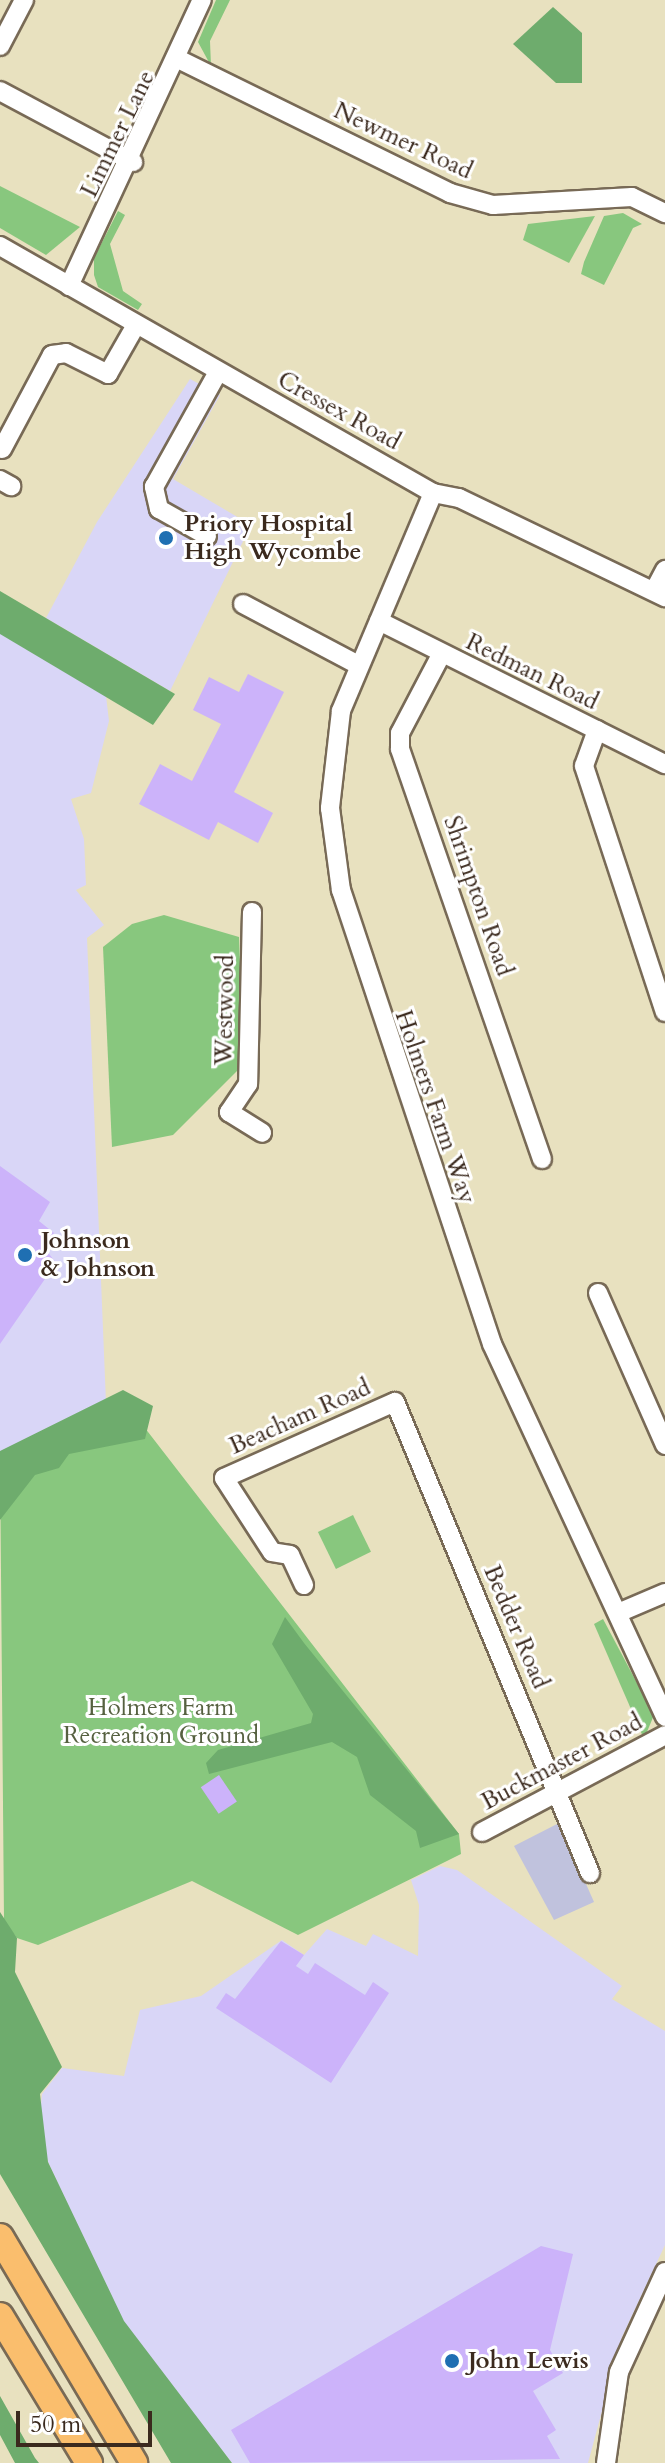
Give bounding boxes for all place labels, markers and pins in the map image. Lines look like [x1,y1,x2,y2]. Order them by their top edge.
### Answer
place label: Priory Hospital High Wycombe [184,510,361,566]
marker: Priory Hospital High Wycombe [155,527,177,549]
place label: Johnson & Johnson [41,1227,155,1283]
marker: Johnson & Johnson [16,1246,34,1264]
place label: John Lewis [468,2347,589,2375]
marker: John Lewis [443,2352,461,2370]

